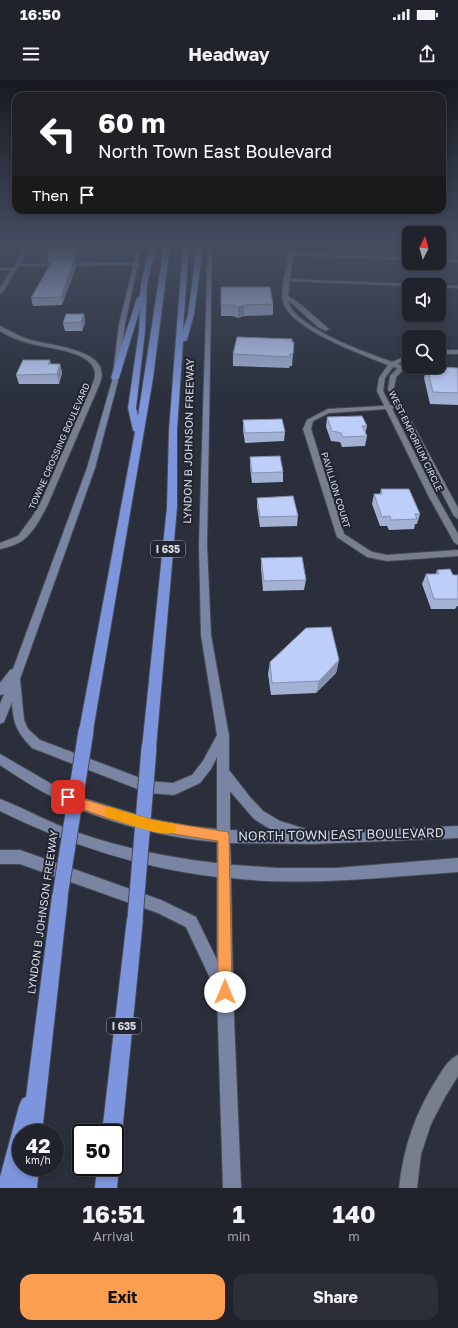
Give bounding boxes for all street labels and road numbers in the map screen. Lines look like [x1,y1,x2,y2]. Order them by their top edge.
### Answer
street label: LYNDON B JOHNSON FREEWAY [180,358,196,524]
street label: TOWNE CROSSING BOULEVARD [26,381,92,511]
street label: WEST EMPORIUM CIRCLE [387,389,445,493]
street label: PAVILLION COURT [319,451,353,530]
road number: I 635 [151,541,185,557]
street label: NORTH TOWN EAST BOULEVARD [238,824,444,844]
street label: LYNDON B JOHNSON FREEWAY [24,829,60,995]
road number: I 635 [107,1018,141,1034]

